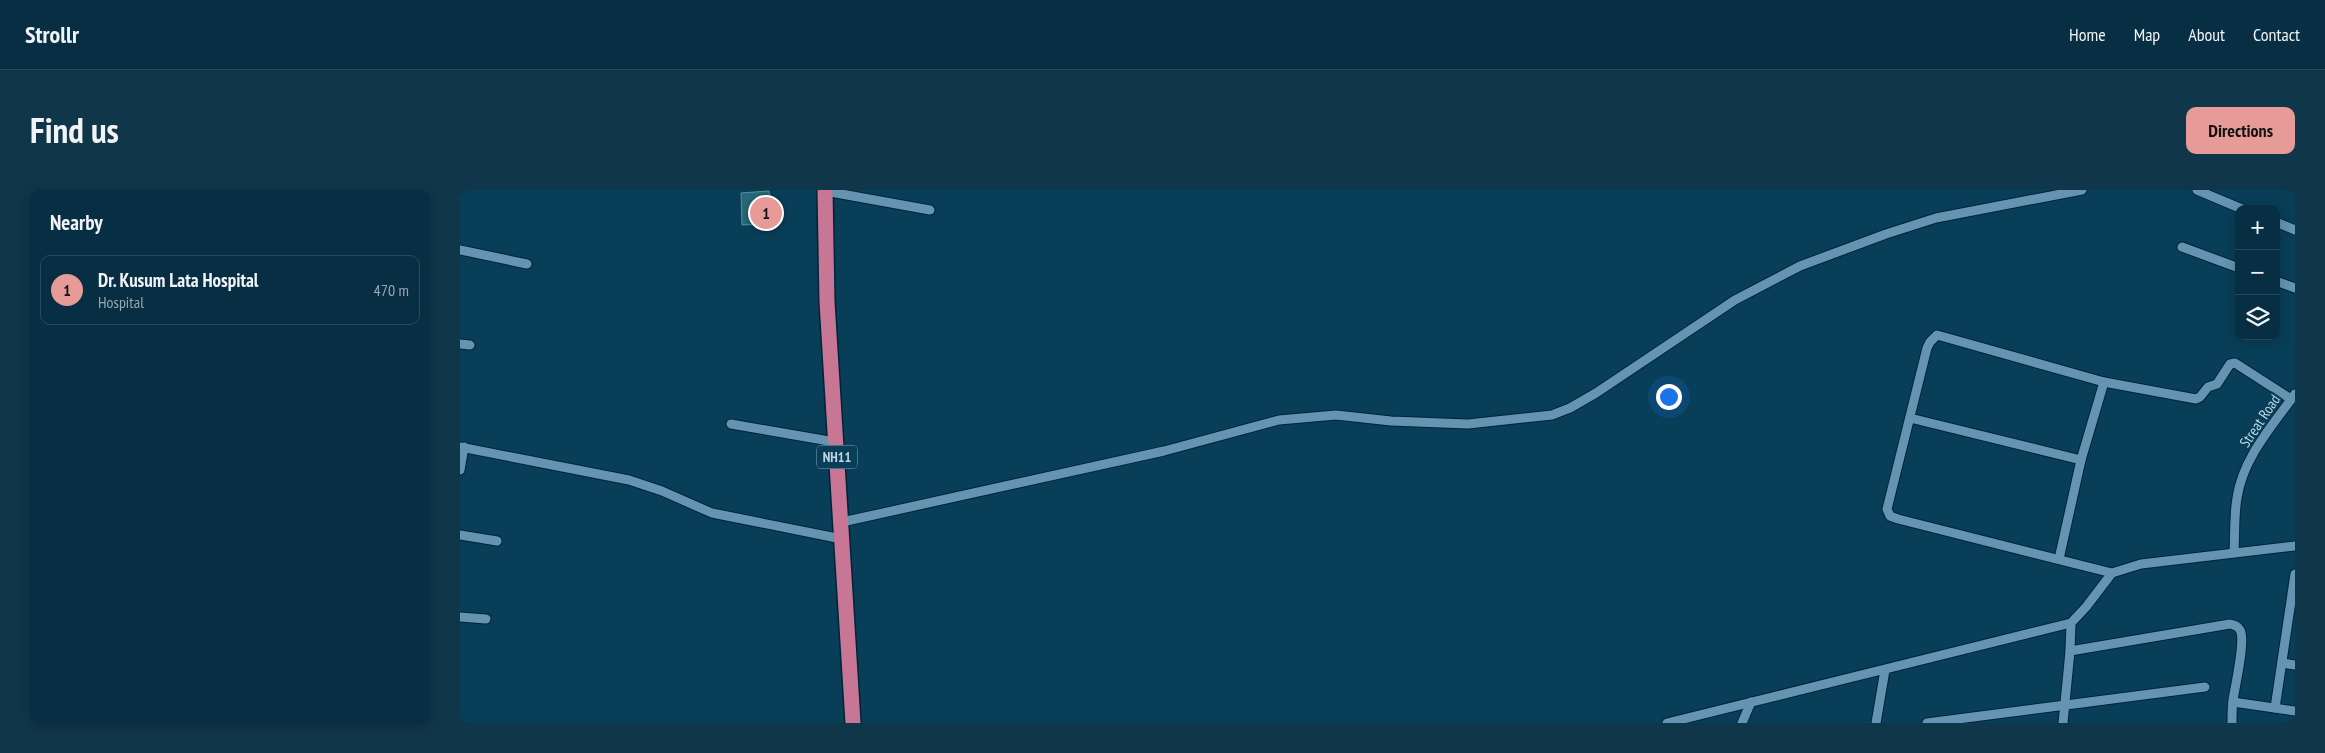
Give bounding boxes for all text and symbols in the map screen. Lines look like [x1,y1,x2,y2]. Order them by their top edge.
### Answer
text: Strollr [25,19,79,50]
text: Home [2069,23,2106,46]
text: Map [2134,23,2160,46]
text: About [2188,23,2225,46]
text: Contact [2253,23,2300,46]
text: Find us [30,107,119,153]
button: Directions [2186,107,2295,154]
pin: 1 [750,194,782,232]
map controls [2235,205,2280,340]
button: + [2235,205,2280,250]
text: Nearby [50,209,103,236]
button: − [2235,250,2280,295]
text: Dr. Kusum Lata Hospital [98,268,258,292]
text: 1 [63,280,71,300]
text: 470 m [374,280,409,300]
text: Hospital [98,292,144,312]
button: layers [2235,295,2280,340]
your location [1656,384,1682,410]
street label: Streat Road [2235,391,2284,451]
road number: NH11 [817,446,857,468]

